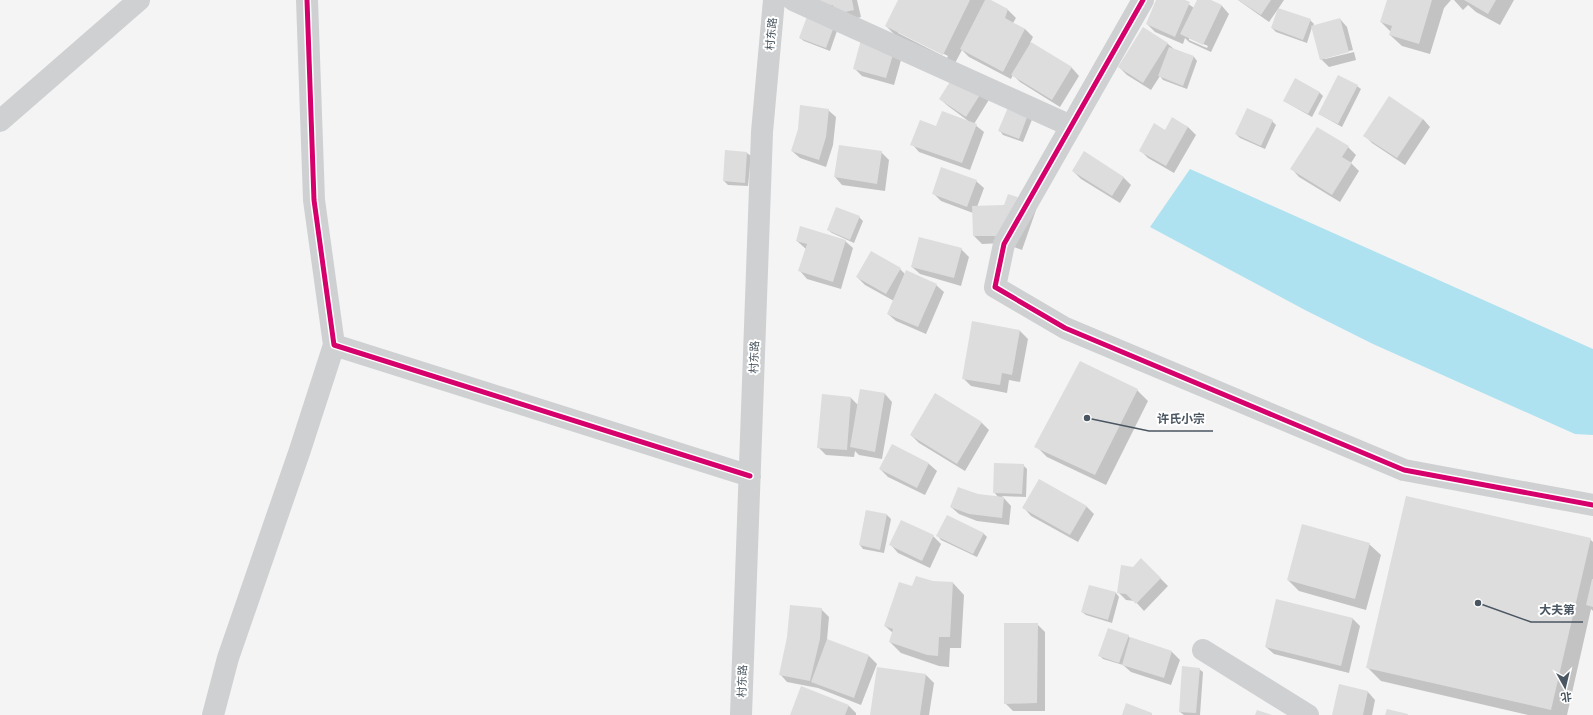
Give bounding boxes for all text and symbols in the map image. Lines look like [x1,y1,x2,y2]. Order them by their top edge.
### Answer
street label: 村东路 [764,17,779,51]
street label: 村东路 [747,340,762,374]
callout: 许氏小宗 [1149,407,1213,431]
text: 许氏小宗 [1157,412,1205,426]
callout: 大夫第 [1531,598,1583,622]
text: 大夫第 [1539,603,1575,617]
street label: 村东路 [735,664,750,698]
north arrow [1545,667,1585,707]
text: 北 [1560,689,1573,704]

